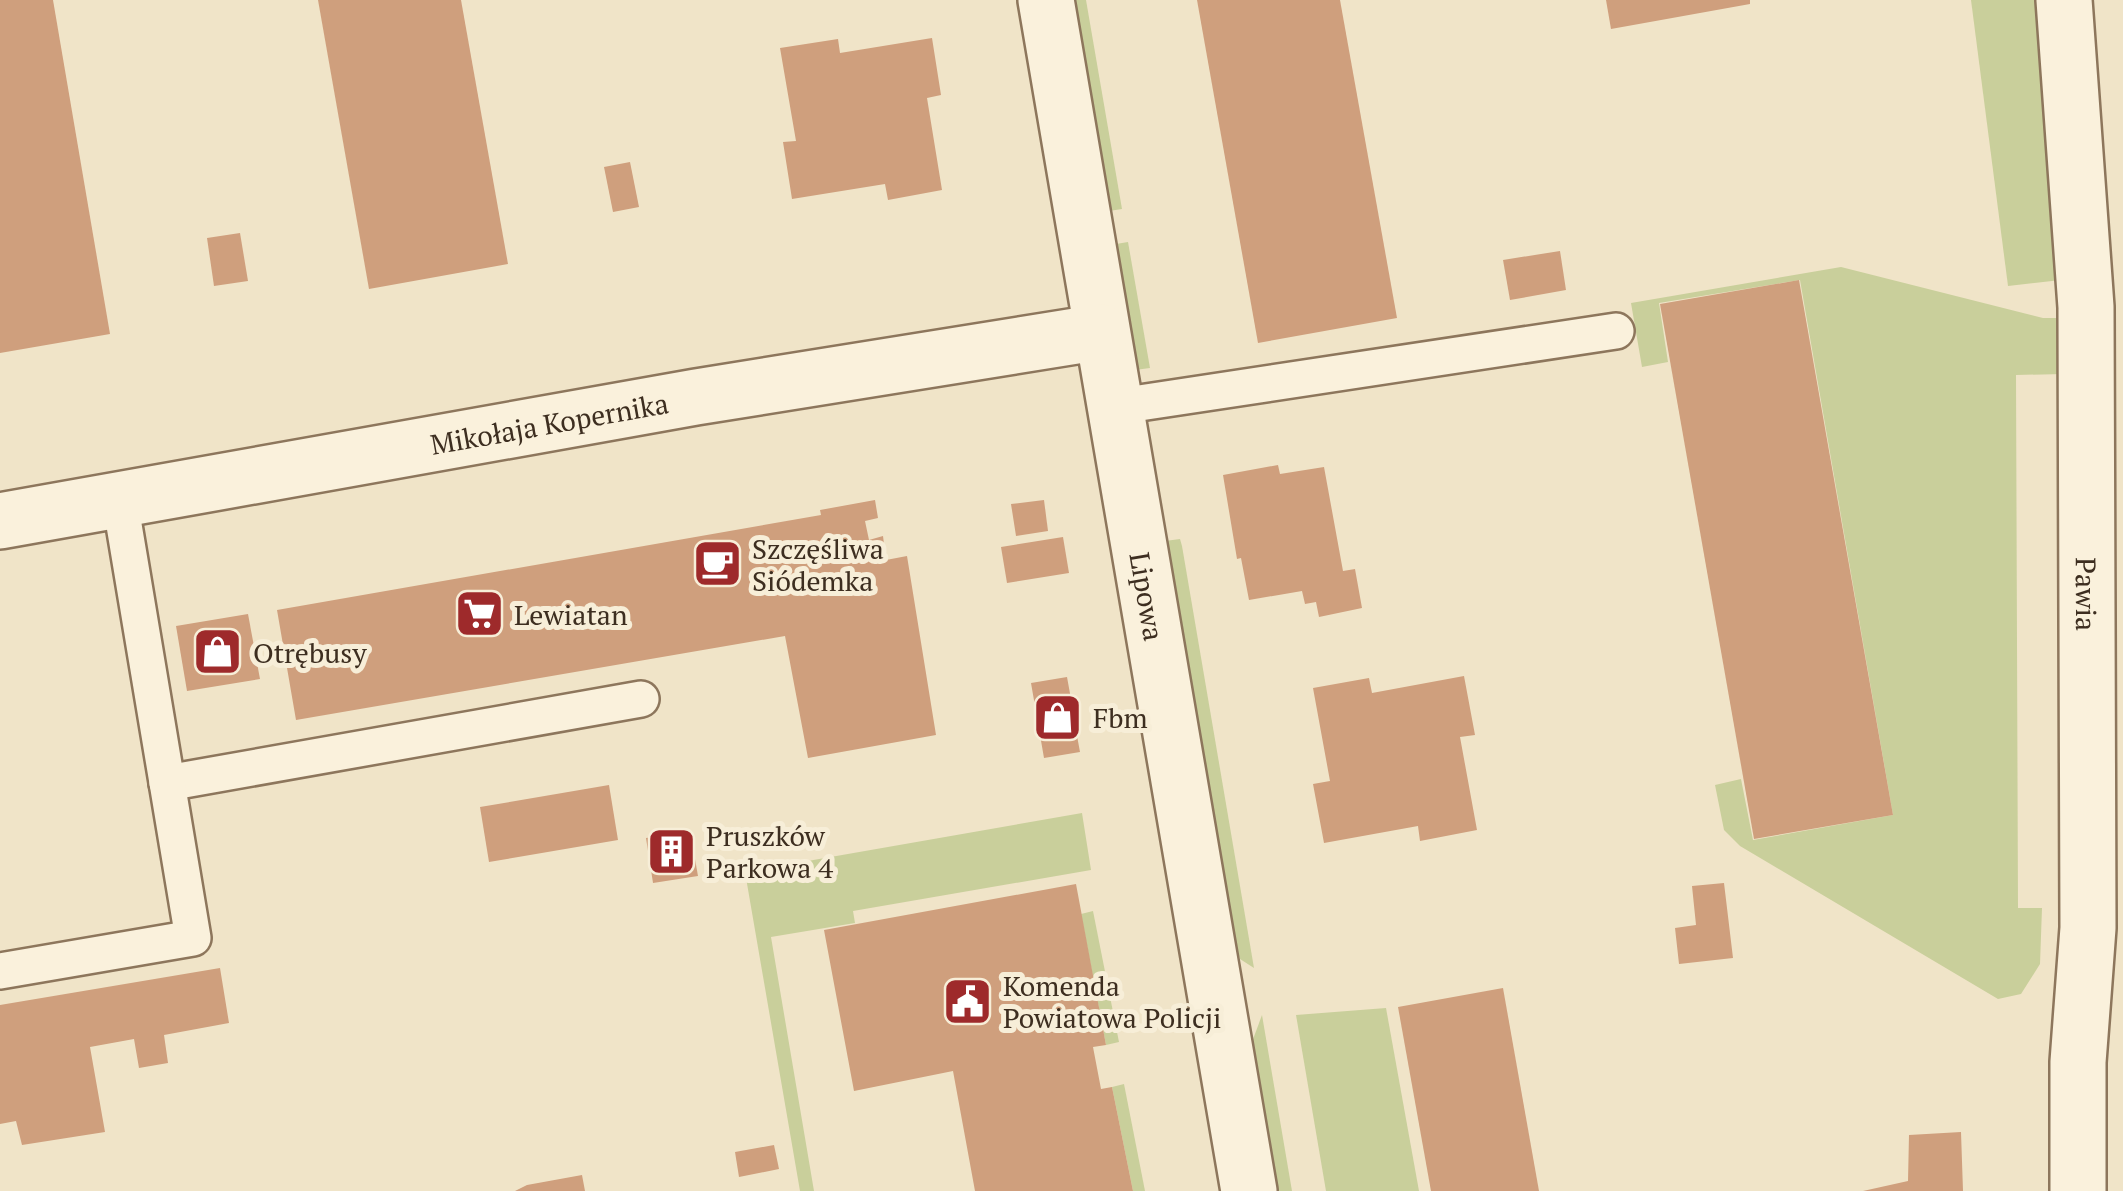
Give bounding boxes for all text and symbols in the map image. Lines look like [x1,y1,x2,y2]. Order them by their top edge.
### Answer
street label: Mikołaja Kopernika [427,384,671,462]
place label: Szczęśliwa Siódemka [752,530,884,599]
cafe icon: Szczęśliwa Siódemka [691,538,743,590]
street label: Lipowa [1122,549,1173,644]
street label: Pawia [2068,557,2106,631]
supermarket icon: Lewiatan [453,588,505,640]
place label: Lewiatan [514,596,628,633]
shop icon: Otrębusy [192,626,244,678]
place label: Otrębusy [253,634,367,671]
shop icon: Fbm [1032,691,1084,743]
place label: Fbm [1093,699,1148,736]
place label: Pruszków Parkowa 4 [706,817,833,886]
building icon: Pruszków Parkowa 4 [645,825,697,877]
place label: Komenda Powiatowa Policji [1003,967,1222,1036]
public building icon: Komenda Powiatowa Policji [942,975,994,1027]

